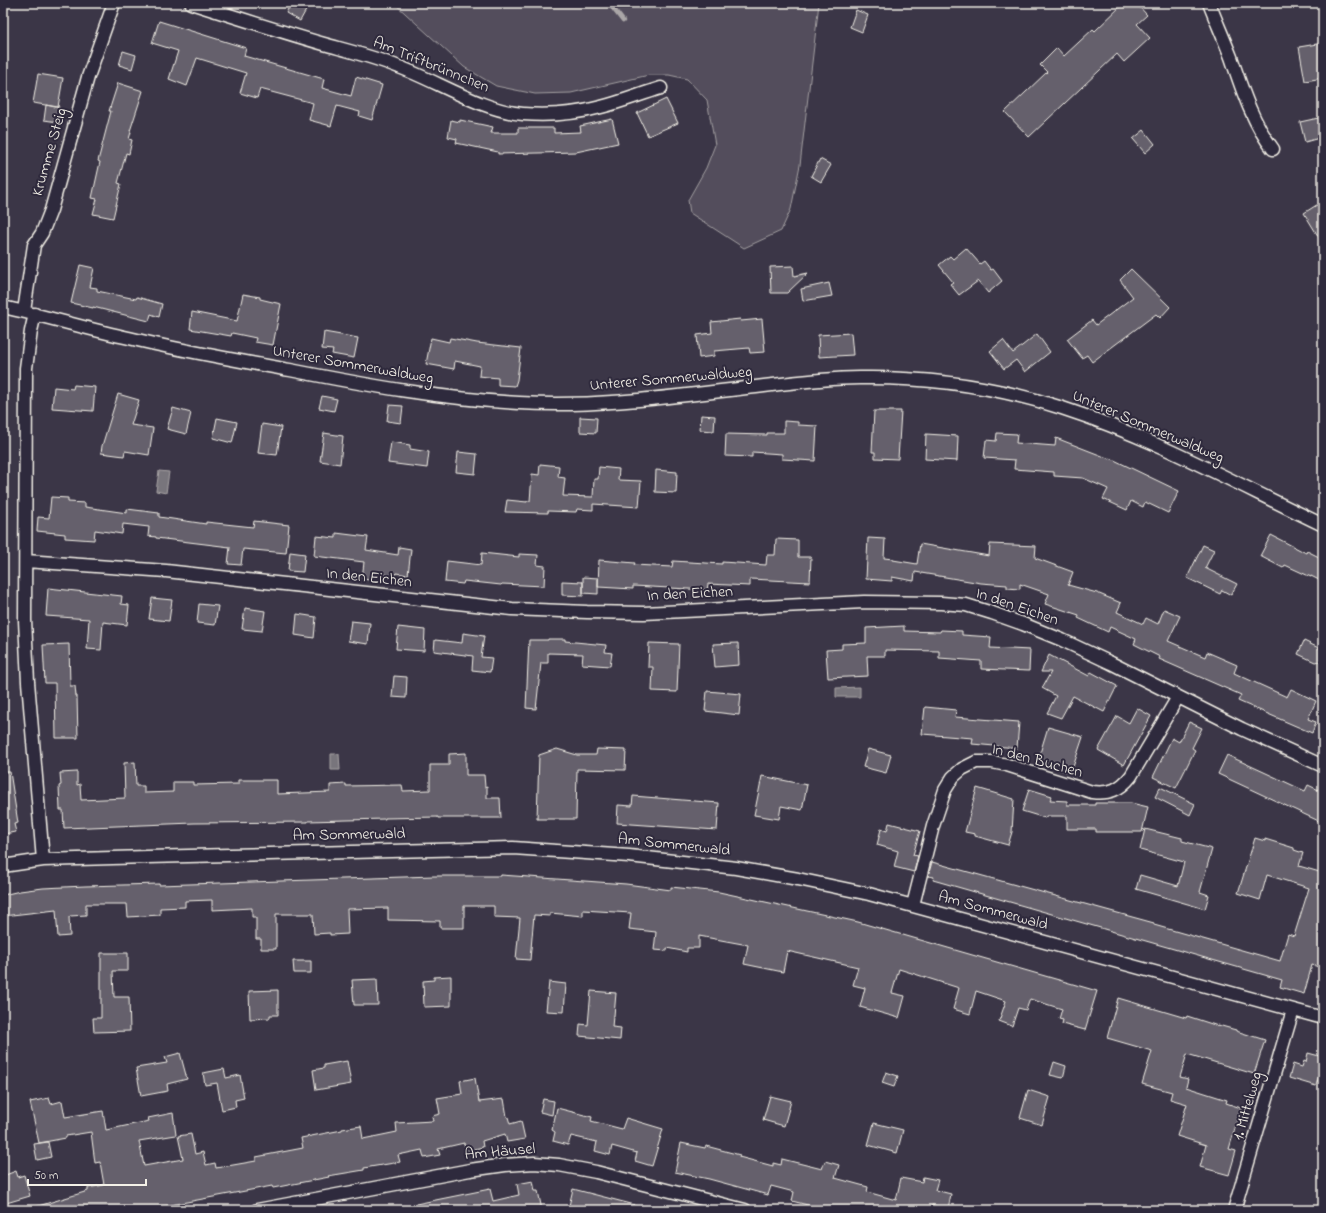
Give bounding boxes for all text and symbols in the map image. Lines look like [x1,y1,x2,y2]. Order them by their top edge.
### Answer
street label: Am Triftbrünnchen [369,31,493,99]
street label: Krumme Steig [26,105,74,199]
street label: Unterer Sommerwaldweg [271,339,435,391]
street label: Unterer Sommerwaldweg [589,360,753,398]
street label: Unterer Sommerwaldweg [1068,384,1228,470]
street label: In den Eichen [325,562,413,594]
street label: In den Eichen [646,580,734,608]
street label: In den Eichen [972,582,1062,632]
street label: In den Buchen [989,737,1085,785]
street label: Am Sommerwald [292,822,406,848]
street label: Am Sommerwald [617,827,731,863]
street label: Am Sommerwald [935,885,1051,937]
street label: 1. Mittelweg [1227,1069,1269,1143]
street label: Am Häusel [464,1137,537,1167]
scale bar [28,1161,146,1187]
text: 50 m [34,1167,58,1185]

